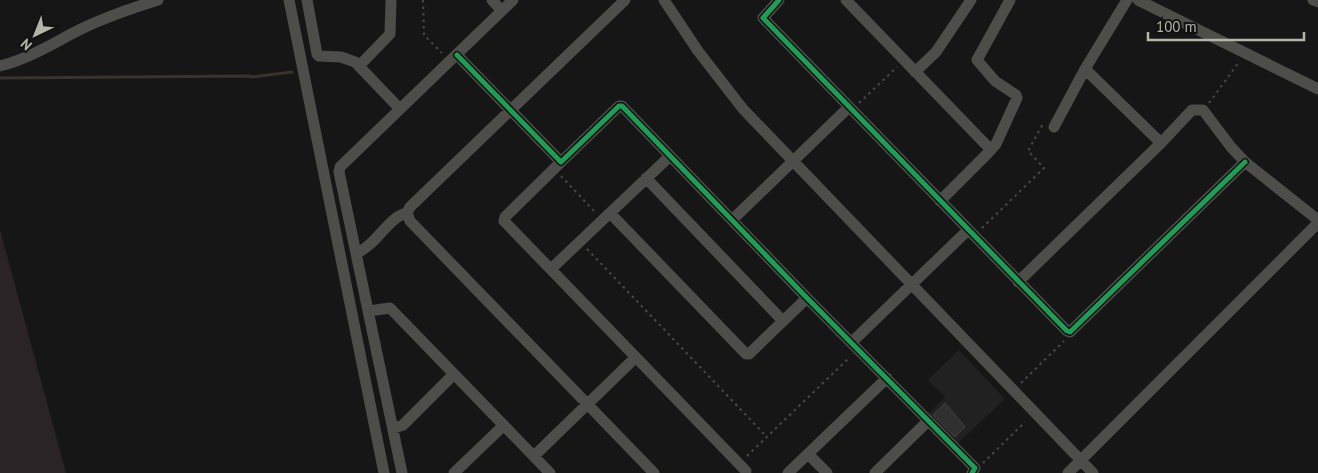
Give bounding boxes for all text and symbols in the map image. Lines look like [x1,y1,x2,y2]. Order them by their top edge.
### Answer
north arrow [10,10,60,60]
scale bar [1148,10,1304,42]
text: 100 m [1156,17,1197,36]
text: N [17,35,36,54]

